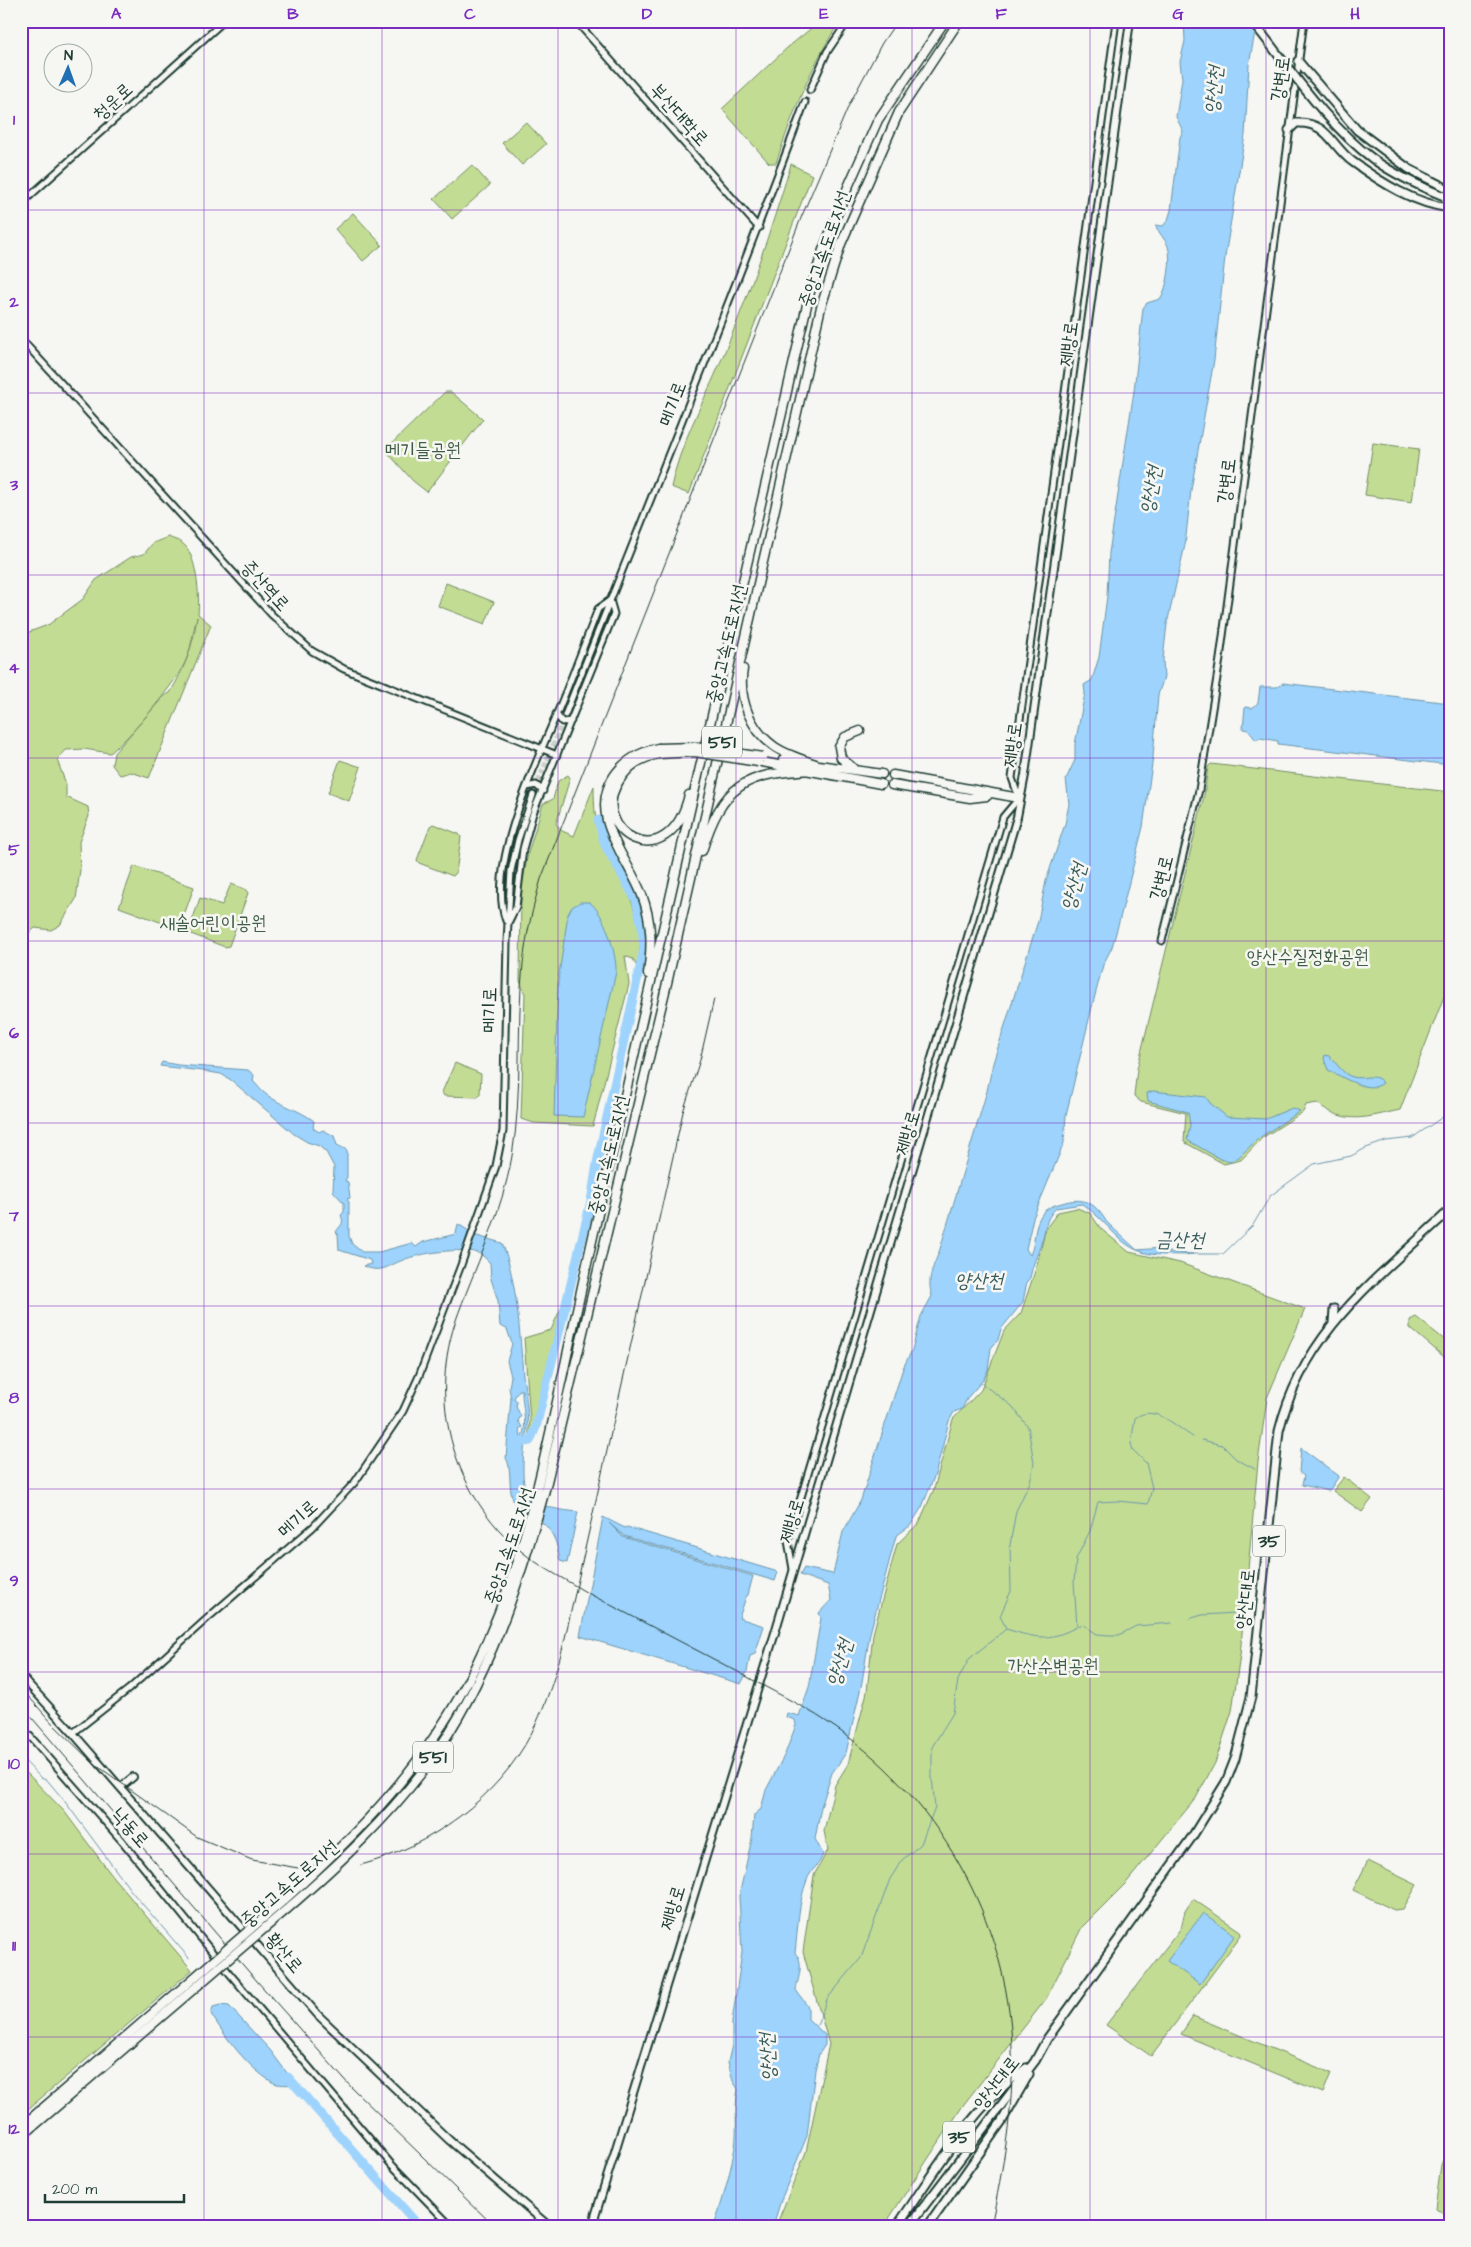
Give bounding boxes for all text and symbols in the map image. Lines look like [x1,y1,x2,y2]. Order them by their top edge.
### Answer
text: A [111,3,122,25]
text: B [287,3,299,25]
text: C [464,3,476,25]
text: D [642,3,653,25]
text: E [819,3,829,25]
text: F [995,3,1007,25]
text: G [1172,3,1184,25]
text: H [1350,3,1360,25]
north arrow [42,42,92,92]
text: N [64,46,73,66]
street label: 강변로 [1264,54,1298,104]
water label: 양산천 [1198,63,1230,115]
street label: 청운로 [87,77,139,127]
street label: 부산대학로 [643,78,715,152]
text: 1 [13,109,16,131]
street label: 중앙고속도로지선 [792,187,858,311]
text: 2 [8,291,19,313]
street label: 제방로 [1052,319,1086,369]
street label: 메기로 [652,378,694,430]
park label: 메기들공원 [385,437,461,464]
street label: 강변로 [1211,457,1243,505]
water label: 양산천 [1133,462,1169,516]
text: 3 [9,474,19,496]
street label: 증산역로 [235,554,295,618]
street label: 중앙고속도로지선 [700,581,754,707]
text: 4 [9,657,20,679]
street label: 제방로 [996,720,1030,770]
road number: 551 [702,726,742,758]
text: 5 [8,839,20,861]
street label: 강변로 [1143,852,1181,904]
water label: 양산천 [1054,858,1094,914]
park label: 새솔어린이공원 [159,910,267,937]
park label: 양산수질정화공원 [1247,944,1369,971]
street label: 메기로 [476,987,504,1033]
text: 6 [9,1022,19,1044]
street label: 중앙고속도로지선 [582,1092,636,1218]
street label: 제방로 [888,1107,928,1159]
text: 7 [8,1205,19,1227]
water label: 금산천 [1156,1226,1206,1254]
water label: 양산천 [955,1267,1005,1295]
text: 8 [9,1387,20,1409]
street label: 중앙고속도로지선 [478,1484,542,1608]
street label: 메기로 [272,1494,324,1544]
street label: 제방로 [772,1495,812,1547]
road number: 35 [1253,1525,1285,1556]
street label: 양산대로 [1229,1567,1263,1631]
text: 9 [9,1570,19,1592]
water label: 양산천 [820,1634,861,1690]
park label: 가산수변공원 [1007,1653,1099,1680]
road number: 551 [413,1741,453,1772]
text: 10 [8,1753,20,1775]
street label: 낙동로 [105,1802,155,1854]
street label: 중앙고속도로지선 [235,1834,345,1934]
street label: 제방로 [653,1882,693,1934]
street label: 황산로 [259,1927,309,1979]
text: 11 [12,1935,17,1957]
water label: 양산천 [753,2030,783,2082]
street label: 양산대로 [968,2051,1026,2115]
text: 12 [8,2118,20,2140]
road number: 35 [943,2122,975,2152]
scale bar [45,2172,184,2204]
text: 200 m [52,2179,98,2200]

